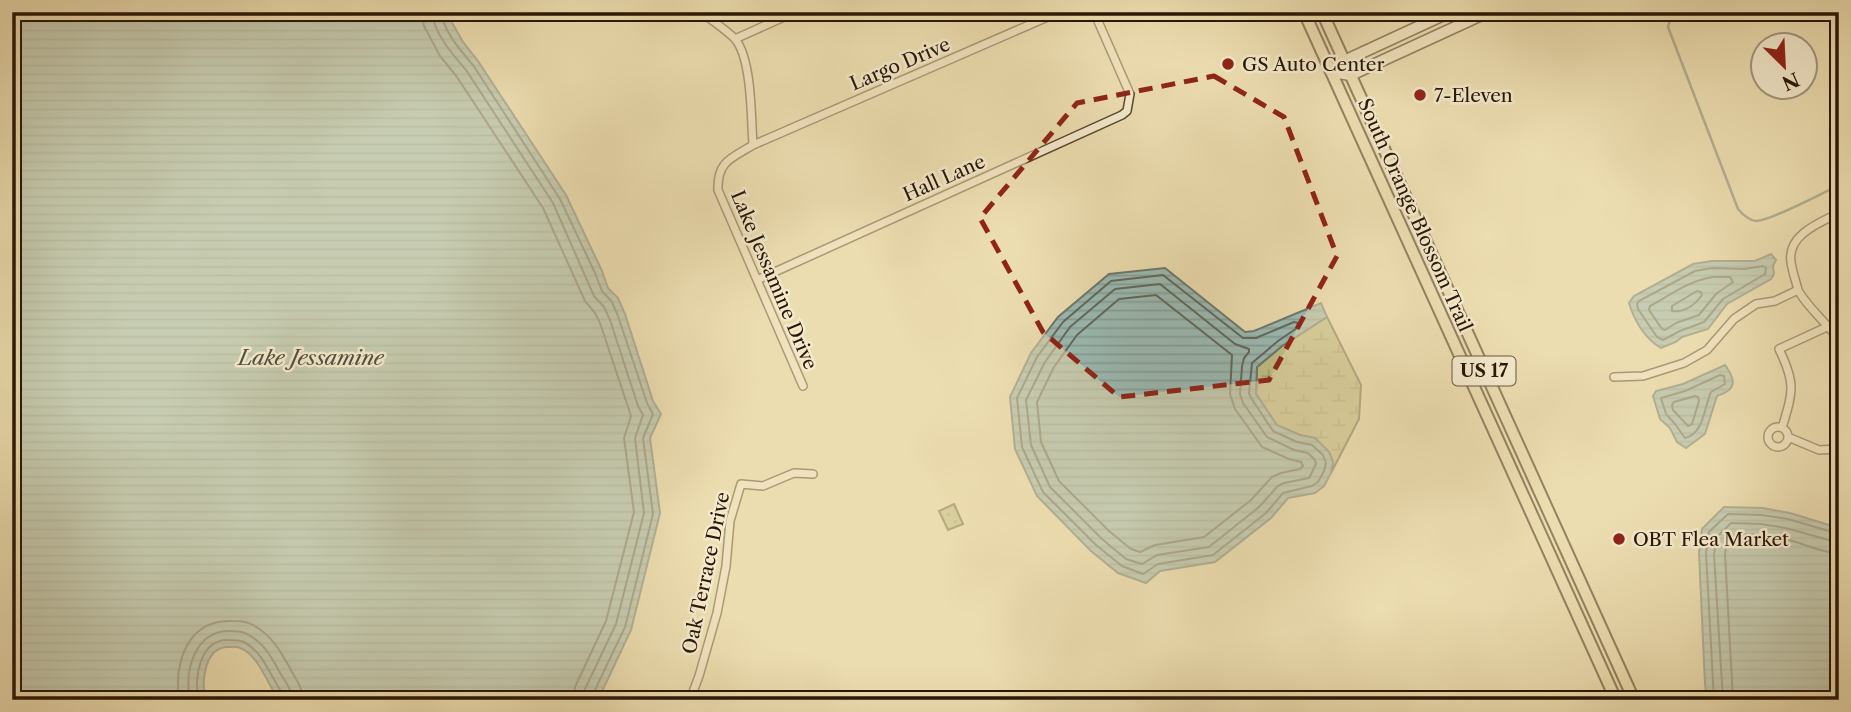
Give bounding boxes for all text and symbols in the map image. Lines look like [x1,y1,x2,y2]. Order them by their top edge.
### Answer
north arrow [1750,32,1820,102]
street label: Largo Drive [847,33,953,95]
place label: GS Auto Center [1242,53,1384,76]
marker: GS Auto Center [1220,56,1236,72]
text: N [1778,67,1803,95]
place label: 7-Eleven [1434,84,1513,107]
marker: 7-Eleven [1412,87,1428,103]
street label: South Orange Blossom Trail [1353,95,1477,336]
street label: Hall Lane [899,150,989,206]
street label: Lake Jessamine Drive [726,187,822,373]
water label: Lake Jessamine [236,345,385,370]
road number: US 17 [1452,356,1516,386]
street label: Oak Terrace Drive [678,490,734,656]
place label: OBT Flea Market [1633,528,1789,551]
marker: OBT Flea Market [1611,531,1627,547]

